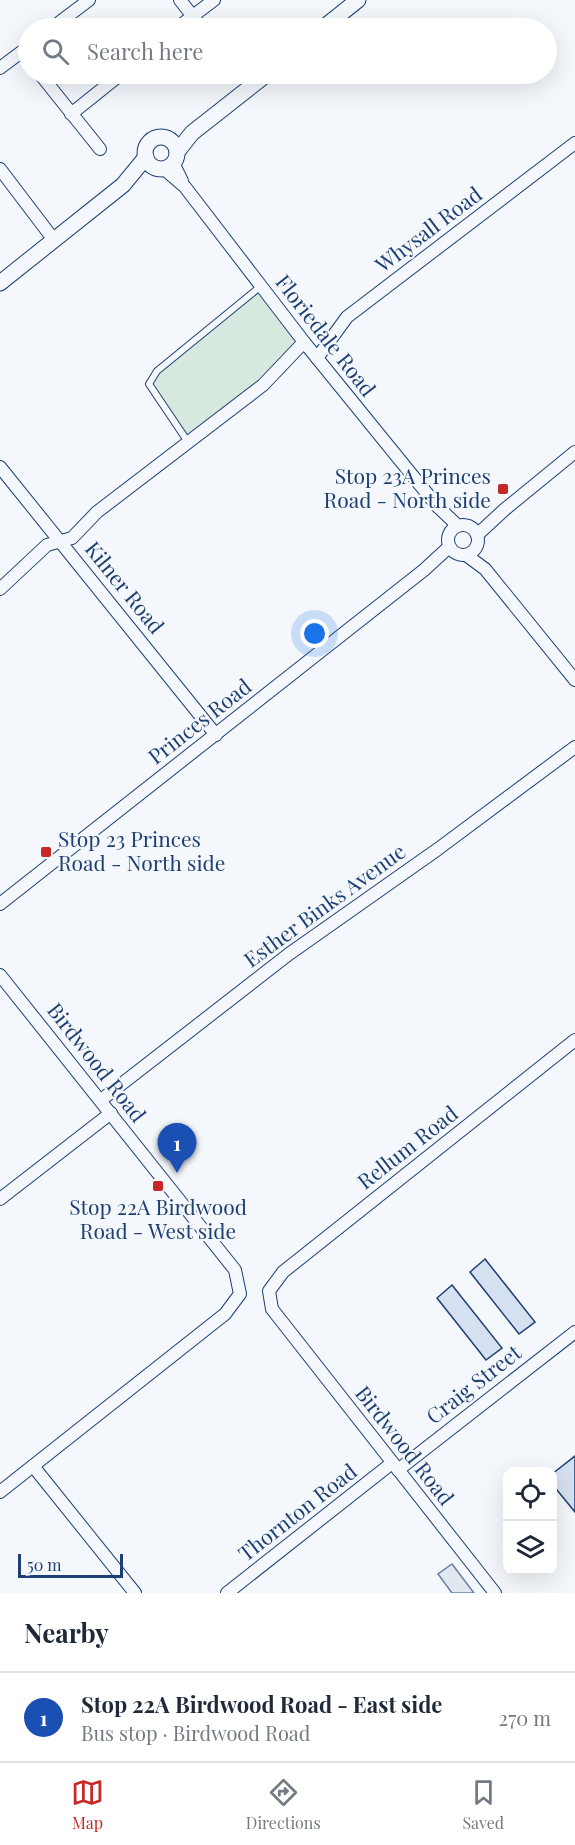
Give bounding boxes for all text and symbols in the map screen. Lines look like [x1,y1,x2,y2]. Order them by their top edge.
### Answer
search box [18,18,557,84]
icon: search [39,35,72,68]
text: Search here [87,36,203,66]
street label: Whysall Road [368,179,487,278]
street label: Floriedale Road [270,268,383,401]
place label: Stop 23A Princes Road - North side [324,461,491,513]
marker: Stop 23A Princes Road - North side [496,482,510,496]
street label: Kilner Road [80,535,171,639]
your location [300,619,329,648]
street label: Princes Road [141,671,256,769]
place label: Stop 23 Princes Road - North side [58,824,225,876]
street label: Esther Binks Avenue [237,836,410,972]
marker: Stop 23 Princes Road - North side [39,845,53,859]
street label: Birdwood Road [42,996,153,1127]
street label: Rellum Road [351,1098,463,1194]
pin: 1 [158,1124,196,1173]
marker: Stop 22A Birdwood Road - West side [151,1179,165,1193]
place label: Stop 22A Birdwood Road - West side [69,1192,247,1244]
street label: Craig Street [420,1337,526,1429]
street label: Birdwood Road [350,1379,461,1510]
street label: Thornton Road [232,1456,362,1567]
map controls [503,1467,557,1575]
button: locate [503,1467,557,1521]
button: layers [503,1521,557,1575]
scale bar [18,1551,123,1578]
text: 50 m [27,1554,61,1575]
text: Nearby [24,1615,109,1650]
text: Stop 22A Birdwood Road - East side [81,1689,442,1719]
text: 1 [40,1704,47,1731]
text: 270 m [499,1704,551,1731]
text: Bus stop · Birdwood Road [81,1719,310,1746]
tab: Map [71,1776,104,1833]
tab: Directions [246,1776,321,1833]
tab: Saved [462,1776,504,1833]

